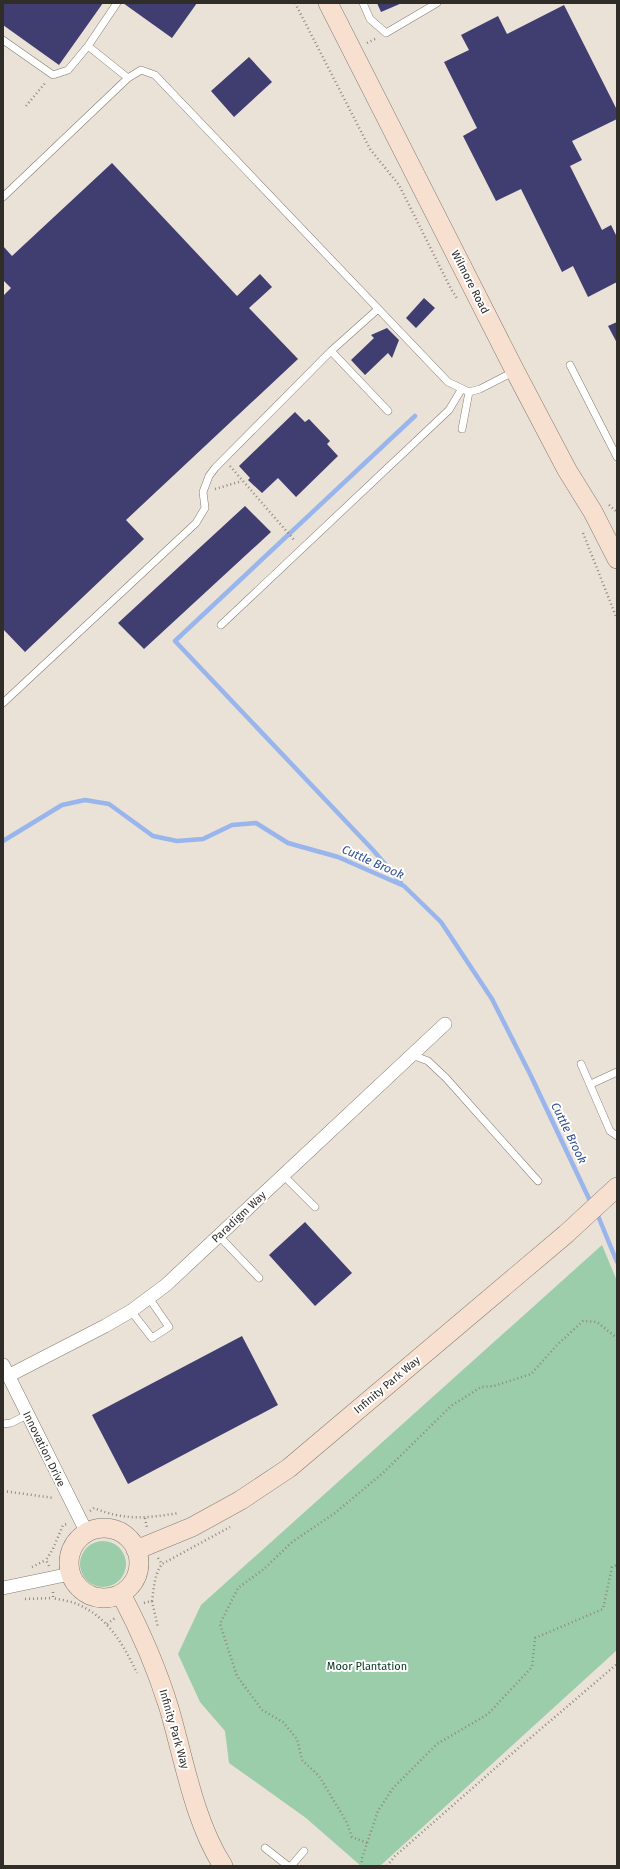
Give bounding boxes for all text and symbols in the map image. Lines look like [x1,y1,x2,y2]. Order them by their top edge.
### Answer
street label: Wilmore Road [448,248,492,316]
water label: Cuttle Brook [340,842,407,882]
water label: Cuttle Brook [548,1100,590,1166]
street label: Paradigm Way [209,1188,269,1245]
street label: Infinity Park Way [351,1353,423,1416]
street label: Innovation Drive [20,1409,68,1489]
park label: Moor Plantation [327,1660,407,1673]
street label: Infinity Park Way [156,1688,192,1771]

